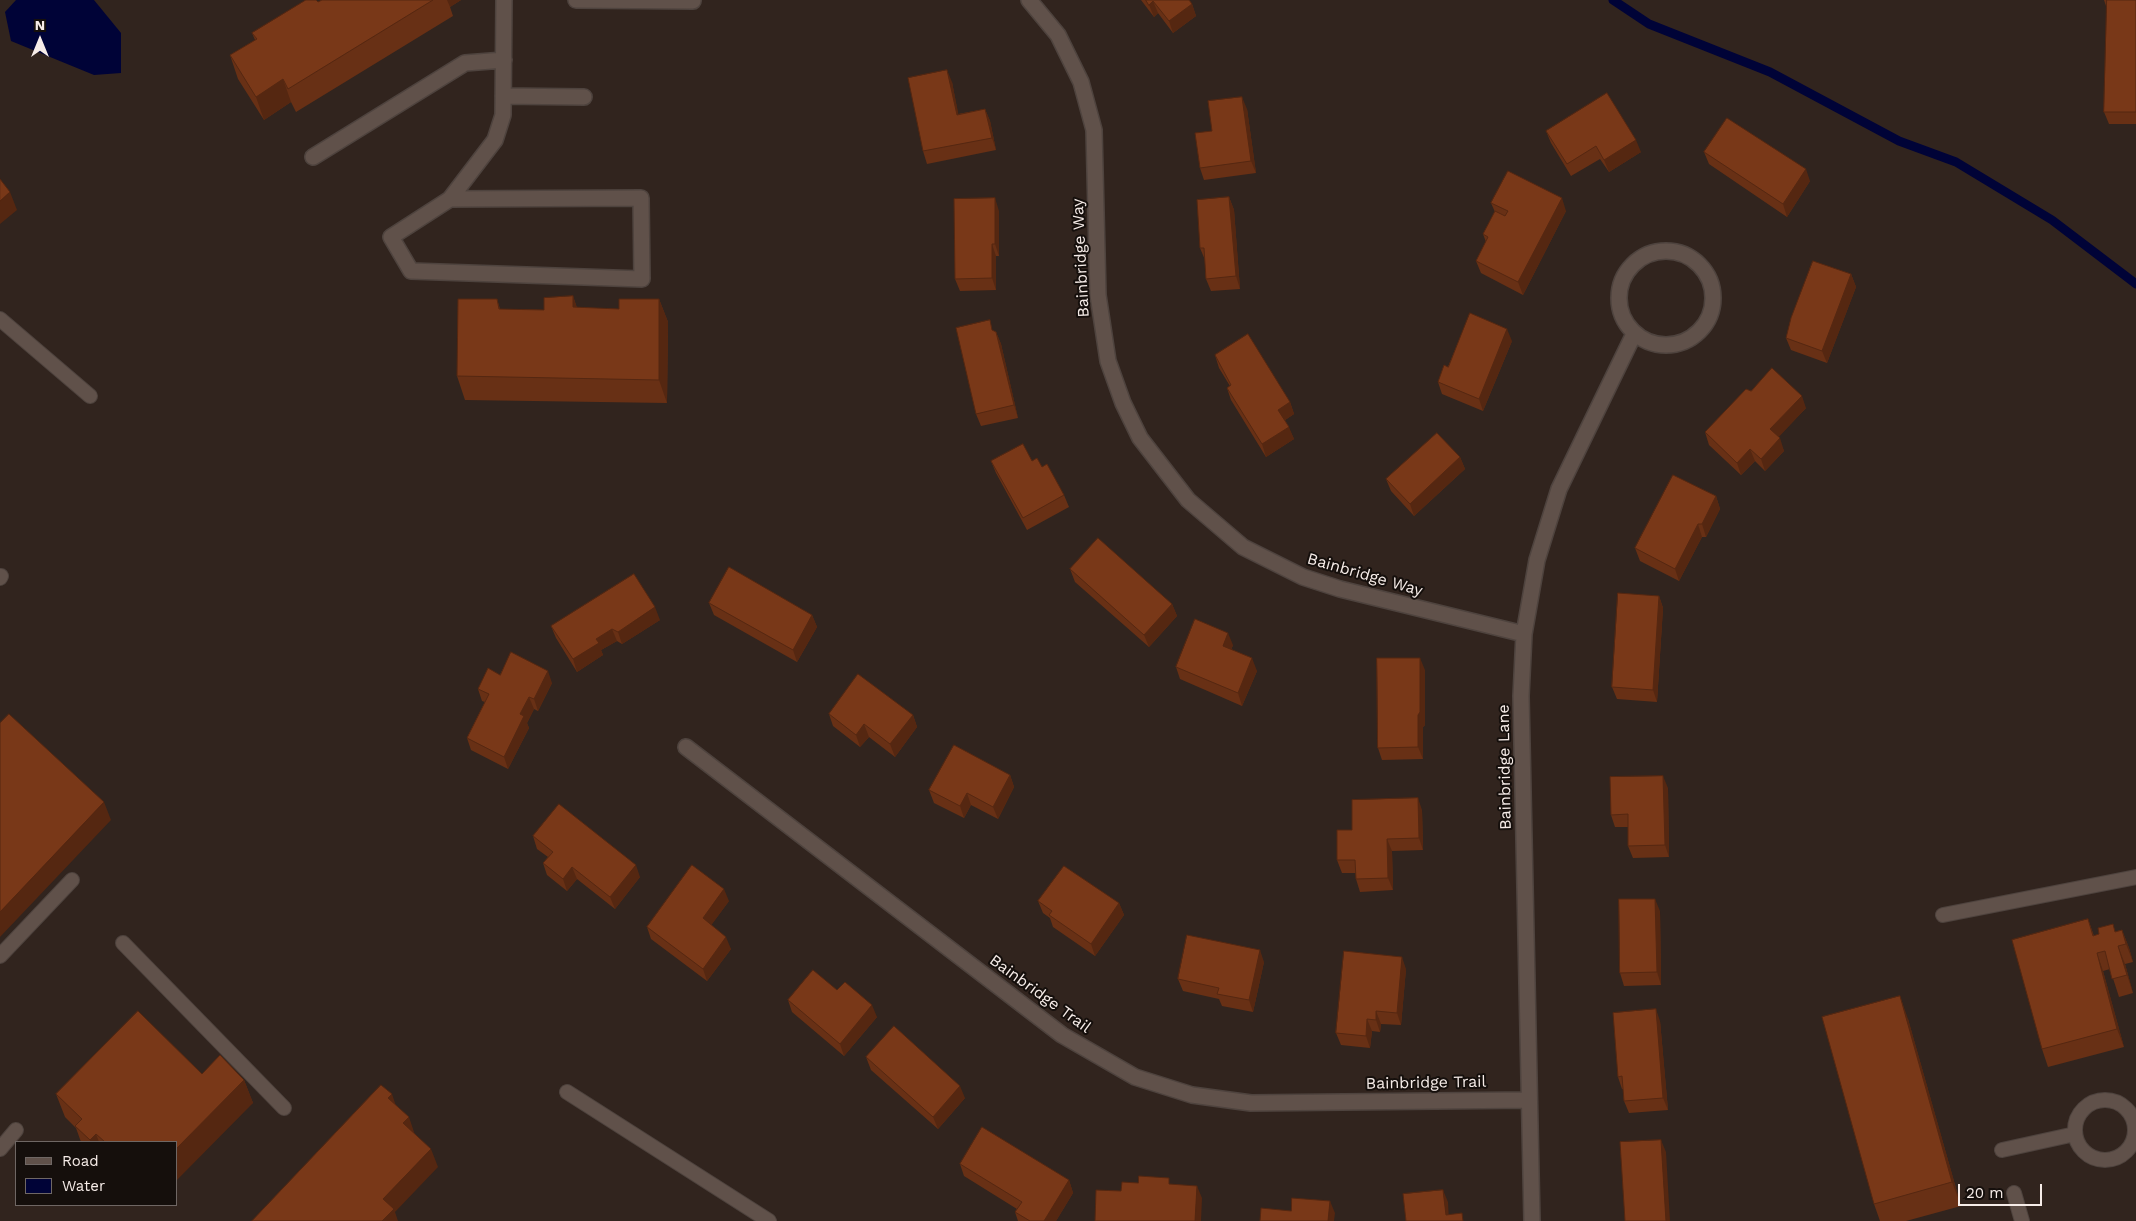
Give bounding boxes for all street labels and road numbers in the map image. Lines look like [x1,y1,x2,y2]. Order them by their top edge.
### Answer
street label: Bainbridge Way [1068,198,1094,318]
street label: Bainbridge Way [1305,549,1425,601]
street label: Bainbridge Lane [1494,704,1516,830]
street label: Bainbridge Trail [985,951,1095,1037]
street label: Bainbridge Trail [1365,1072,1487,1094]

